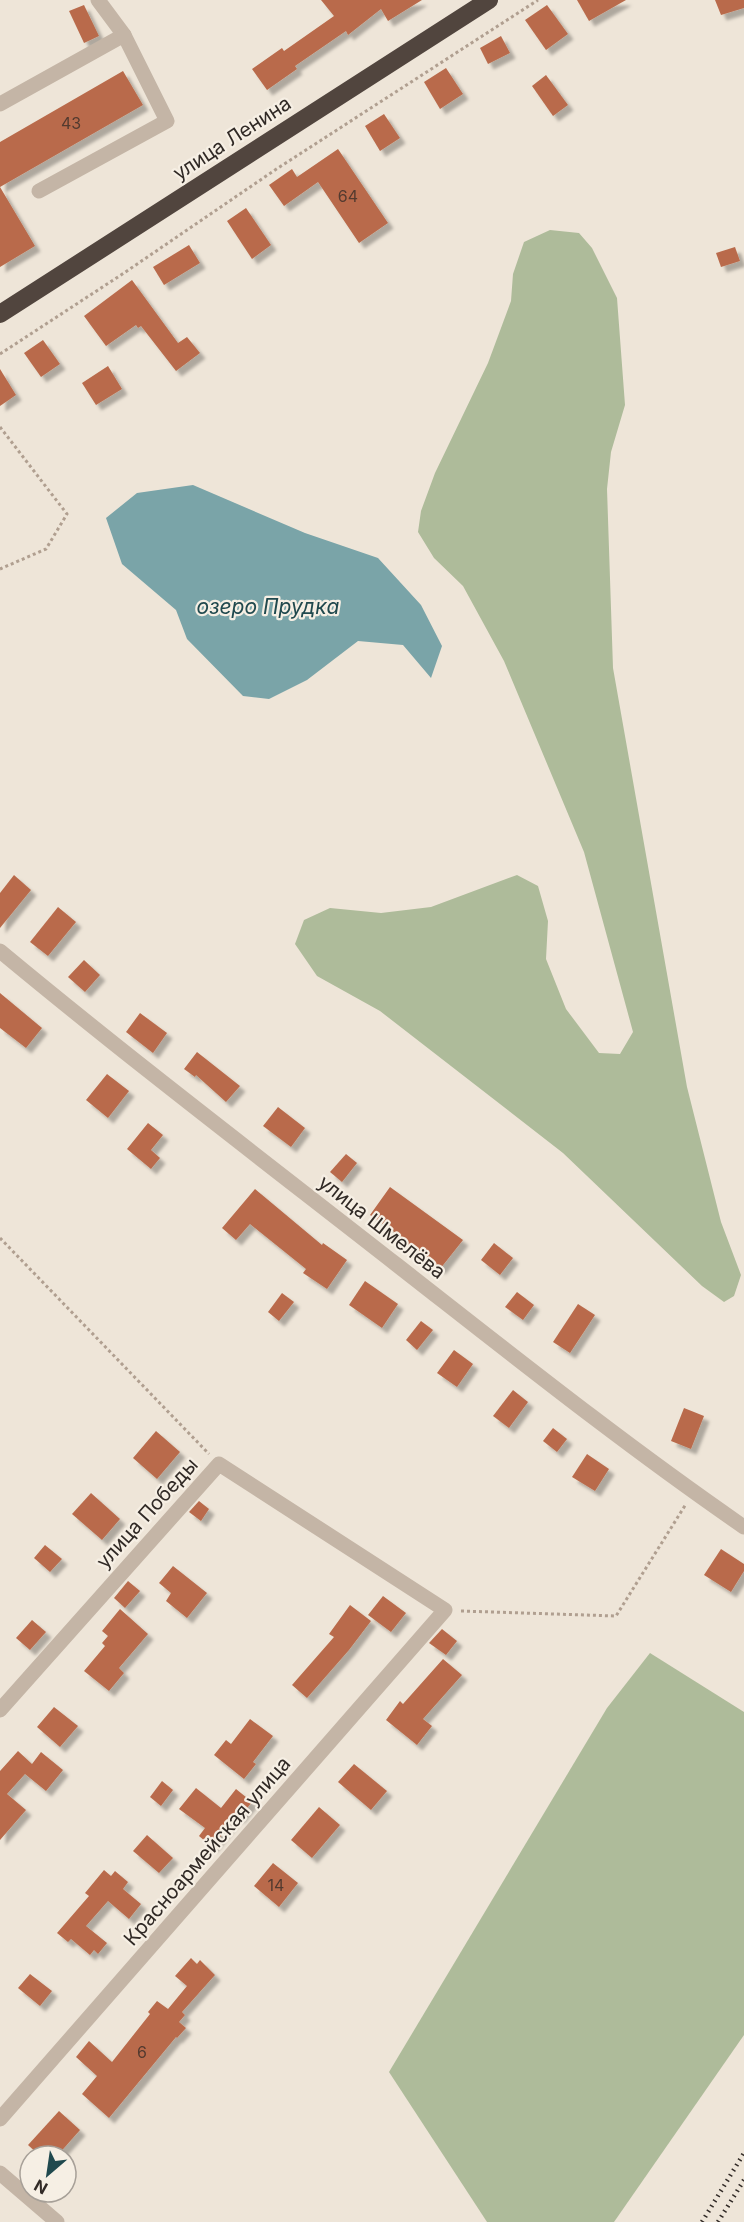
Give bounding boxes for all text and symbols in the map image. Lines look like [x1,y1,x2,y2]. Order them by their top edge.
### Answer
street label: улица Ленина [169,91,295,185]
house number: 43 [61,113,81,133]
house number: 64 [338,186,358,206]
water label: озеро Прудка [197,594,340,619]
street label: улица Шмелёва [314,1170,450,1284]
street label: улица Победы [91,1453,203,1573]
street label: Красноармейская улица [119,1752,295,1950]
house number: 14 [268,1875,284,1895]
house number: 6 [137,2042,147,2062]
north arrow [18,2144,78,2204]
text: N [31,2175,51,2199]

